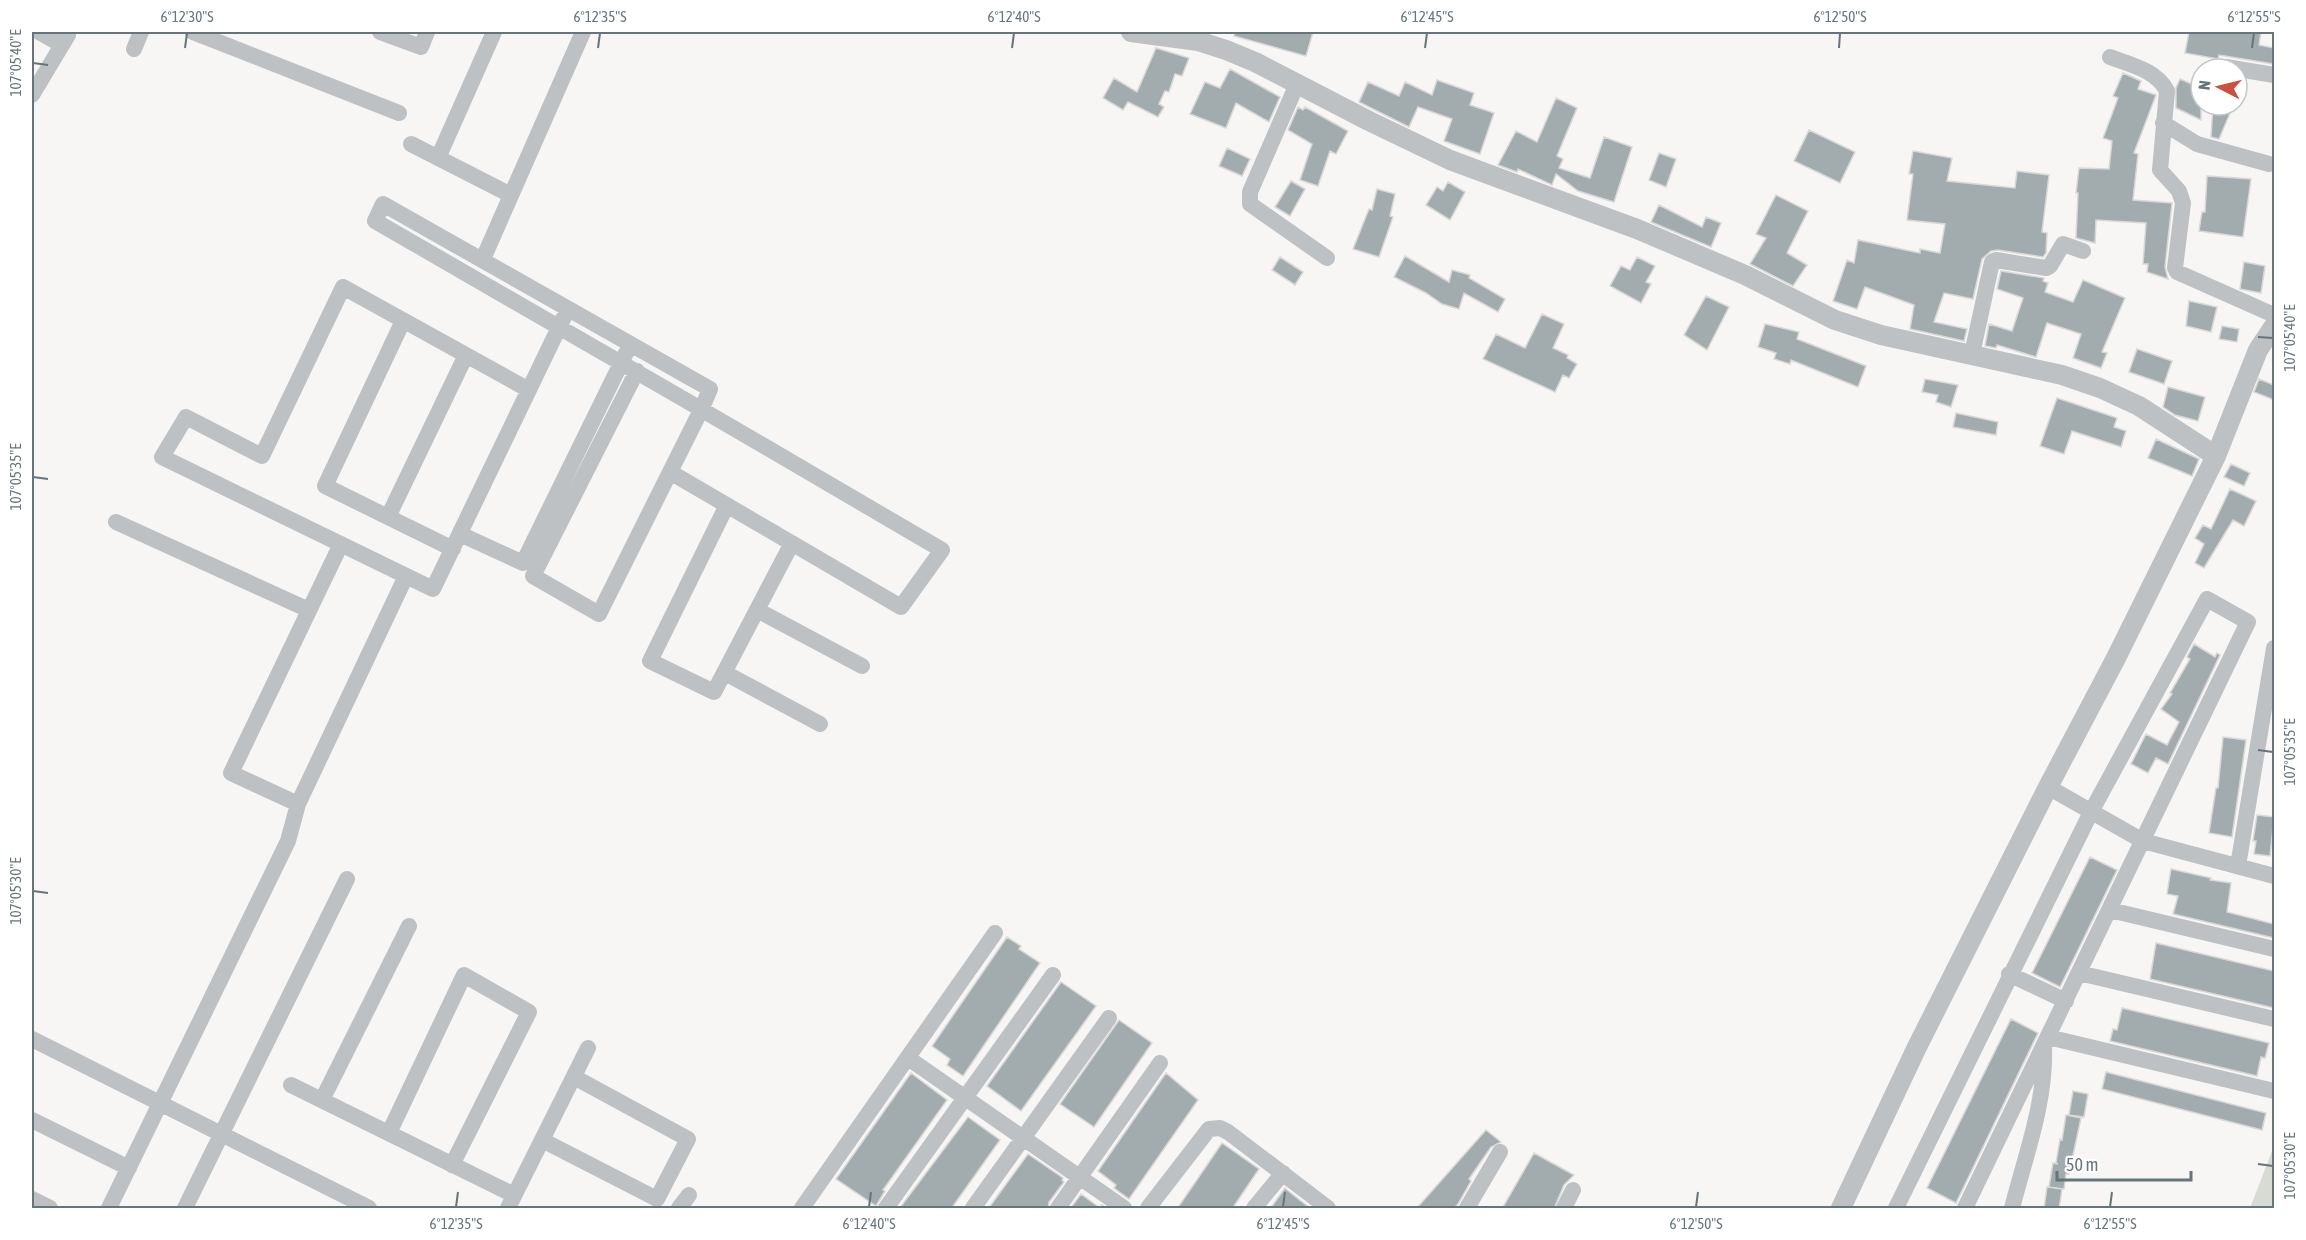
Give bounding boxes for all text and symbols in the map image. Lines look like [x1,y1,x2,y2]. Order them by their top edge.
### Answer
text: 6°12'30"S [160,8,214,25]
text: 6°12'35"S [573,8,627,25]
text: 6°12'40"S [987,8,1041,25]
text: 6°12'45"S [1400,8,1454,25]
text: 6°12'50"S [1813,8,1867,25]
text: 6°12'55"S [2227,8,2281,25]
text: 107°05'40"E [7,29,24,97]
north arrow [2189,57,2249,117]
text: N [2195,79,2214,91]
text: 107°05'40"E [2281,304,2298,372]
text: 107°05'35"E [7,443,24,511]
text: 107°05'35"E [2281,718,2298,786]
text: 107°05'30"E [7,857,24,925]
text: 107°05'30"E [2281,1132,2298,1200]
scale bar [2057,1144,2190,1182]
text: 50 m [2066,1154,2098,1175]
text: 6°12'35"S [429,1215,483,1232]
text: 6°12'40"S [842,1215,896,1232]
text: 6°12'45"S [1256,1215,1310,1232]
text: 6°12'50"S [1669,1215,1723,1232]
text: 6°12'55"S [2083,1215,2137,1232]

